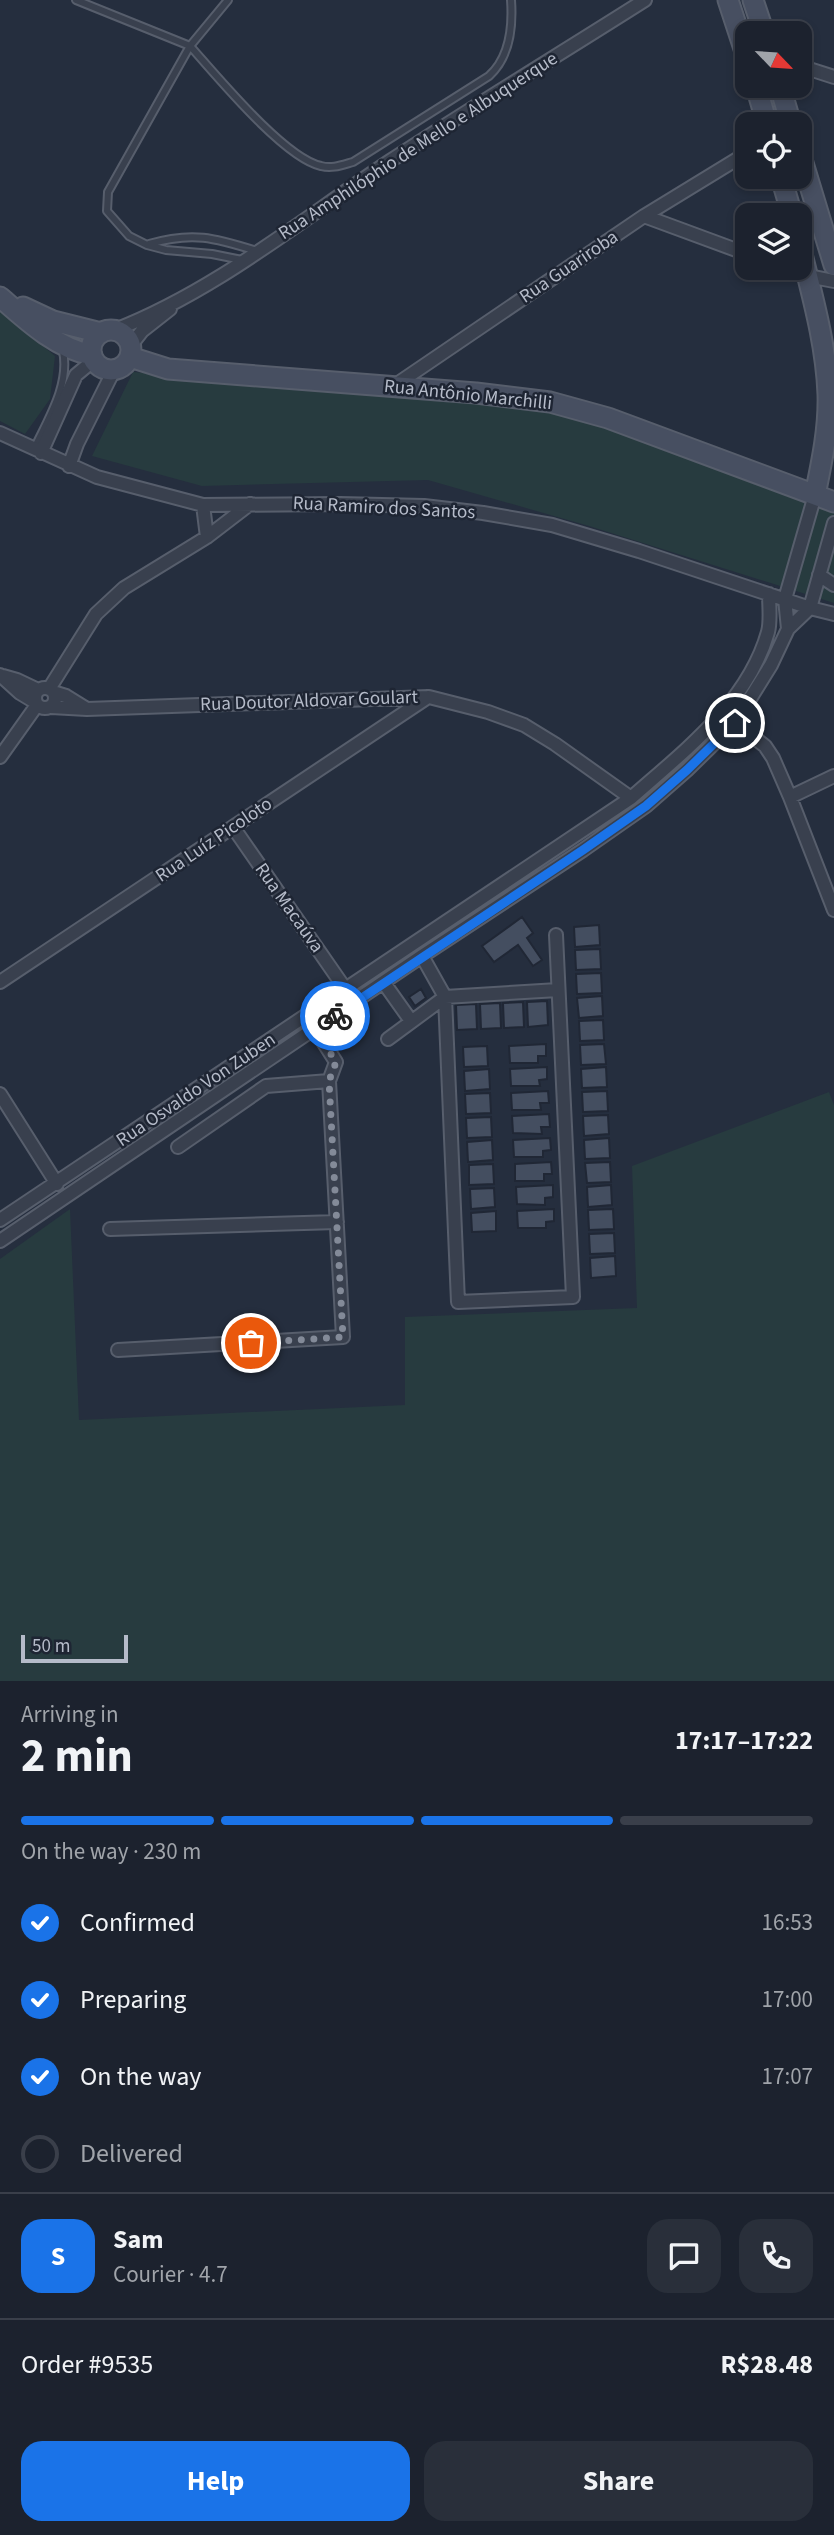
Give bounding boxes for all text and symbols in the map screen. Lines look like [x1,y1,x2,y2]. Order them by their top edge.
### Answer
north arrow [735,21,812,98]
map controls [735,21,812,280]
street label: Rua Amphilóphio de Mello e Albuquerque [273,45,563,247]
button: locate [735,112,812,189]
button: layers [735,203,812,280]
street label: Rua Guariroba [514,224,624,310]
street label: Rua Antônio Marchilli [383,373,553,417]
street label: Rua Ramiro dos Santos [292,490,476,526]
street label: Rua Doutor Aldovar Goulart [200,684,419,718]
pin [705,693,765,753]
icon: home [716,704,754,742]
street label: Rua Luíz Picoloto [150,791,278,889]
street label: Rua Macaúva [248,858,330,958]
courier [300,981,370,1051]
icon: bike [316,997,354,1035]
street label: Rua Osvaldo Von Zuben [111,1026,281,1154]
pin [221,1313,281,1373]
icon: bag [232,1324,270,1362]
scale bar [21,1632,128,1664]
text: 50 m [32,1633,70,1660]
text: Arriving in [21,1698,119,1731]
text: 17:17–17:22 [675,1722,813,1759]
text: 2 min [21,1724,133,1789]
text: On the way · 230 m [21,1835,201,1868]
icon: check [21,1904,59,1942]
text: Confirmed [80,1904,195,1941]
text: 16:53 [762,1906,813,1939]
icon: check [21,1981,59,2019]
text: Preparing [80,1981,186,2018]
text: 17:00 [762,1983,813,2016]
icon: check [21,2058,59,2096]
text: On the way [80,2058,201,2095]
text: 17:07 [762,2060,813,2093]
text: Delivered [80,2135,183,2172]
button: chat [647,2219,721,2293]
button: phone [739,2219,813,2293]
text: Sam [113,2221,163,2258]
text: S [51,2238,65,2275]
text: Courier · 4.7 [113,2258,228,2291]
text: Order #9535 [21,2346,153,2383]
text: R$28.48 [721,2346,813,2383]
button: Help [21,2441,410,2521]
button: Share [424,2441,813,2521]

